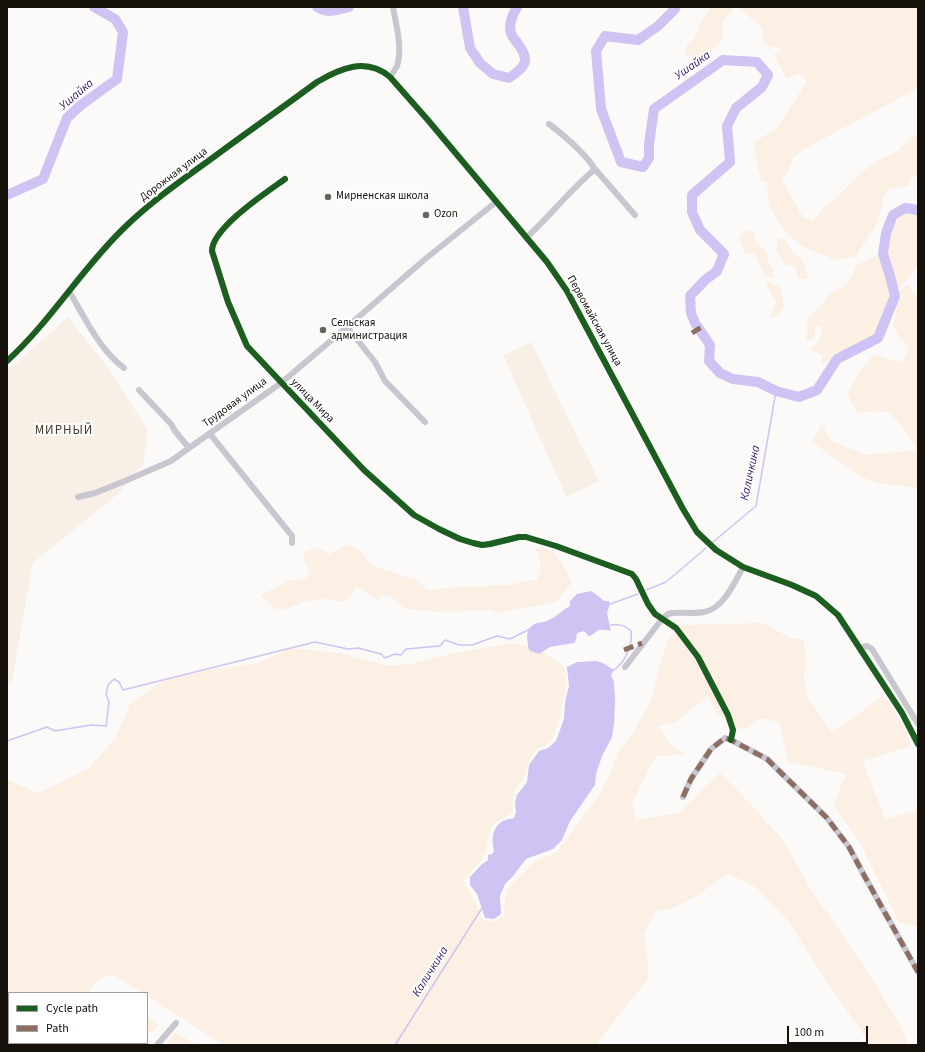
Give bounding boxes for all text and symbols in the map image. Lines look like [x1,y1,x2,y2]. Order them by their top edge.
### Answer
water label: Ушайка [672,49,714,83]
water label: Ушайка [57,77,97,113]
street label: Дорожная улица [138,145,210,205]
place label: Мирненская школа [336,190,429,204]
marker: Мирненская школа [323,192,333,202]
place label: Ozon [434,208,458,222]
marker: Ozon [421,210,431,220]
street label: Первомайская улица [564,273,624,369]
place label: Сельская администрация [331,317,407,343]
marker: Сельская администрация [318,325,328,335]
street label: Трудовая улица [200,375,270,431]
street label: улица Мира [288,376,336,426]
district label: МИРНЫЙ [35,423,93,439]
water label: Каличкина [738,444,764,502]
water label: Каличкина [410,944,452,1000]
legend [8,992,148,1044]
text: Cycle path [46,1000,98,1017]
scale bar [789,1018,870,1044]
text: Path [46,1020,69,1037]
text: 100 m [794,1024,824,1041]

